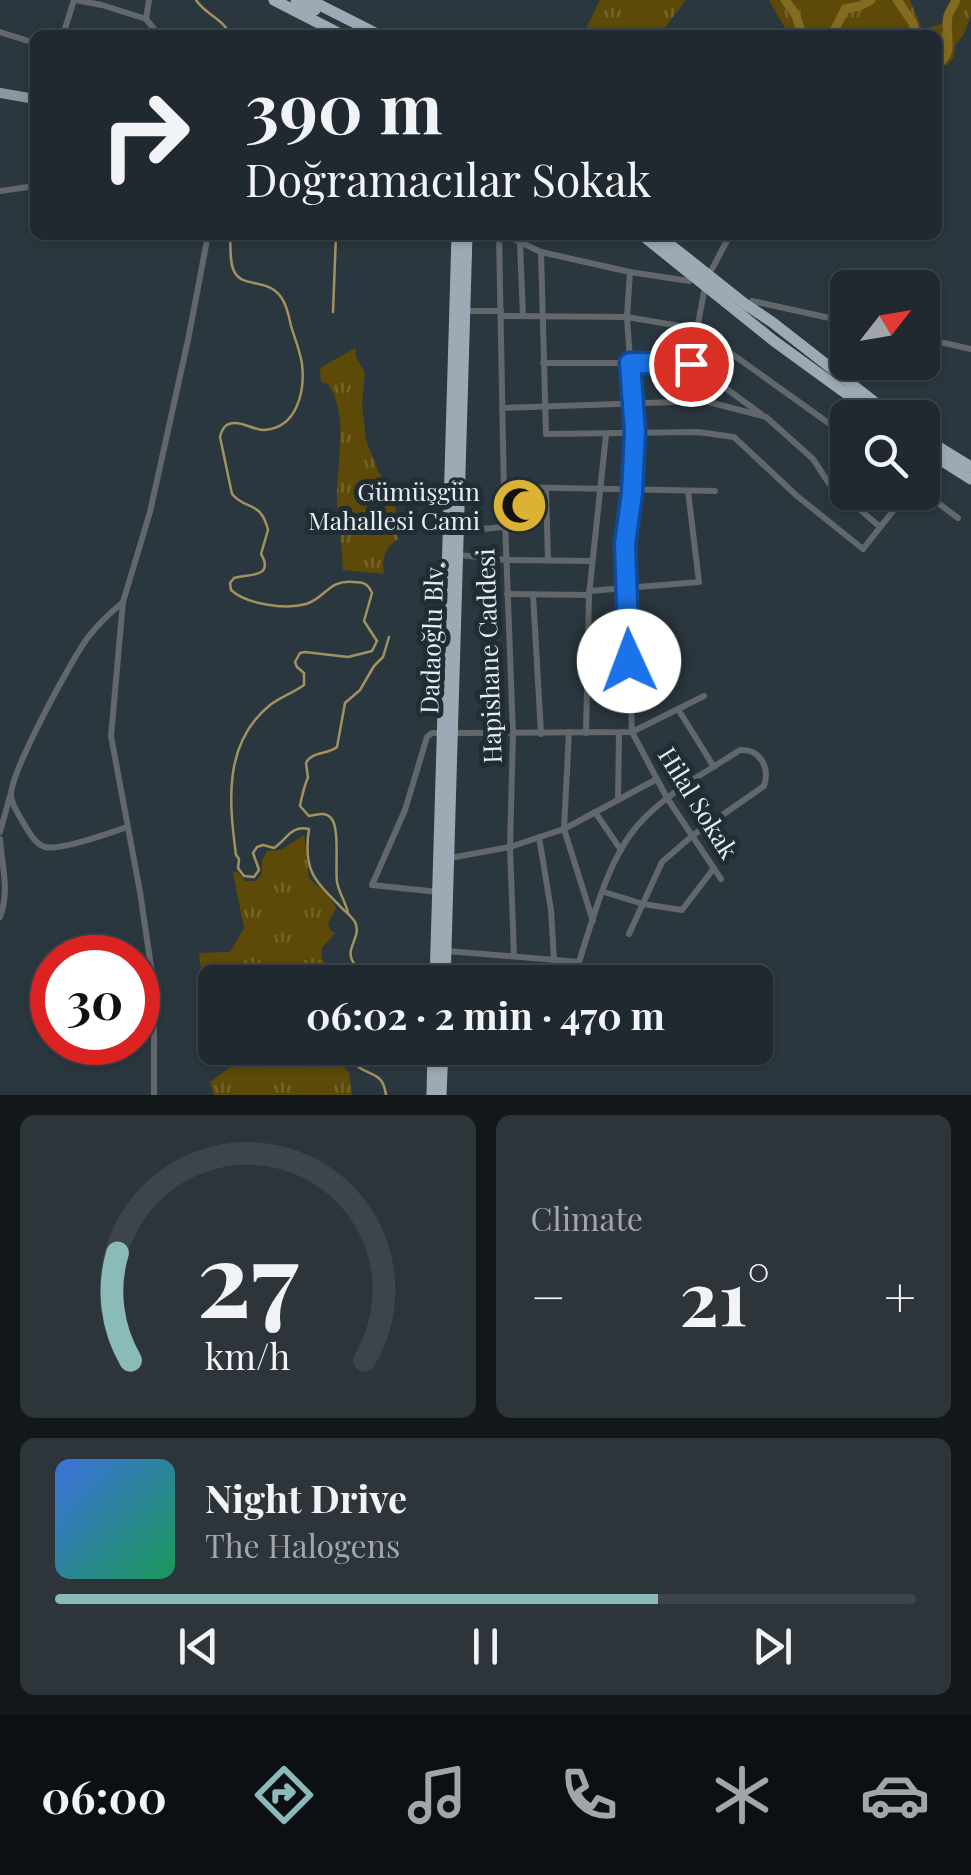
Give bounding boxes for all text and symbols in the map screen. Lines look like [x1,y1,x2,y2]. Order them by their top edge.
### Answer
text: 390 m [245,58,443,152]
icon: right [80,70,210,200]
text: Doğramacılar Sokak [245,148,651,208]
north arrow [830,270,940,380]
map controls [830,270,940,510]
pin [649,322,734,407]
icon: arrive [664,337,719,392]
button: search [830,400,940,510]
place label: Gümüşgün Mahallesi Cami [308,474,480,536]
mosque icon: Gümüşgün Mahallesi Cami [489,476,549,536]
street label: Hapishane Caddesi [467,548,508,764]
street label: Dadaoğlu Blv. [411,561,450,715]
position arrow [577,609,681,713]
street label: Hilal Sokak [652,740,747,865]
speed limit sign: 30 [30,935,160,1065]
text: 06:02 · 2 min · 470 m [306,989,665,1040]
text: Climate [531,1196,643,1239]
text: 27 [197,1205,299,1344]
text: 21° [679,1245,770,1345]
text: − [531,1258,566,1332]
text: + [884,1258,916,1332]
text: km/h [205,1331,291,1379]
text: Night Drive [205,1472,407,1523]
text: The Halogens [205,1523,400,1566]
icon: previous [171,1619,226,1674]
icon: pause [458,1619,513,1674]
icon: next [745,1619,800,1674]
icon: directions [249,1760,319,1830]
icon: music [402,1760,472,1830]
icon: phone [554,1760,624,1830]
icon: climate [707,1760,777,1830]
icon: car [860,1760,930,1830]
text: 06:00 [41,1765,167,1825]

